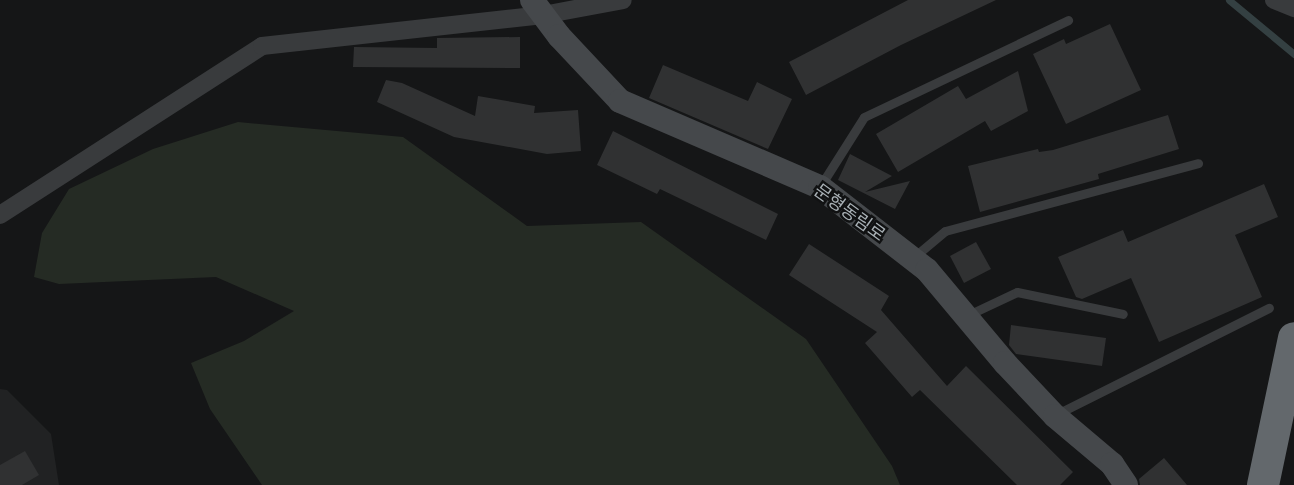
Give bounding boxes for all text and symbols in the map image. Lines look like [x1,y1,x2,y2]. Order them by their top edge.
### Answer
street label: 문형동림로 [810,179,890,245]

